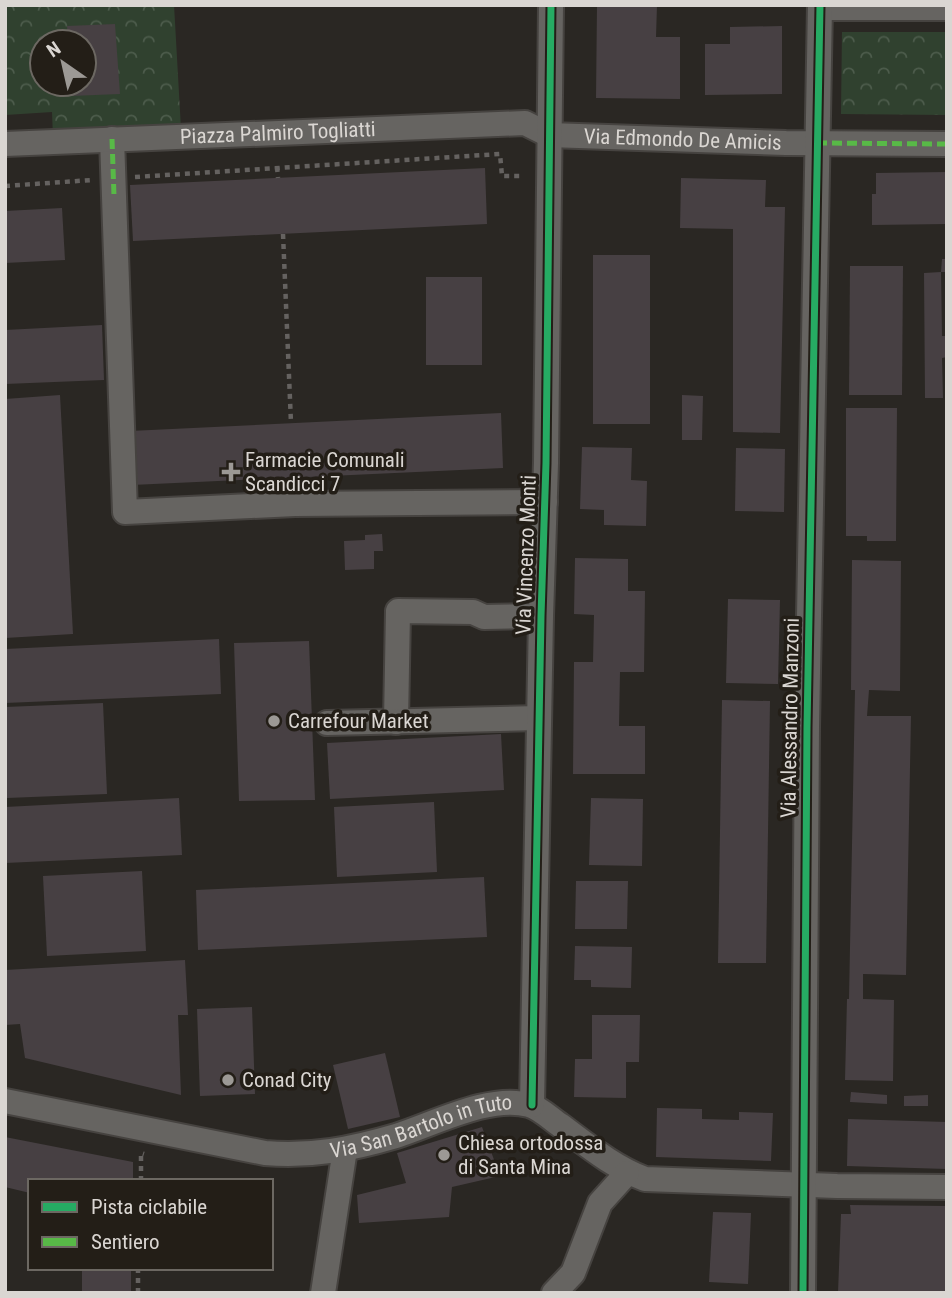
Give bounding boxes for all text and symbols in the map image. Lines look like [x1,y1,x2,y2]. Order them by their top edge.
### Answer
north arrow [28,28,98,98]
text: N [43,37,65,62]
street label: Piazza Palmiro Togliatti [179,117,376,149]
street label: Via Edmondo De Amicis [583,124,782,155]
place label: Farmacie Comunali Scandicci 7 [245,448,405,496]
marker: Farmacie Comunali Scandicci 7 [223,464,239,480]
street label: Via Vincenzo Monti [511,475,541,635]
street label: Via Alessandro Manzoni [776,618,804,818]
place label: Carrefour Market [288,709,429,733]
marker: Carrefour Market [266,713,282,729]
place label: Conad City [242,1068,332,1092]
marker: Conad City [220,1072,236,1088]
street label: Via San Bartolo in Tuto [328,1090,513,1163]
place label: Chiesa ortodossa di Santa Mina [458,1131,603,1179]
marker: Chiesa ortodossa di Santa Mina [436,1147,452,1163]
legend [28,1179,273,1270]
text: Pista ciclabile [91,1195,207,1219]
text: Sentiero [91,1230,160,1254]

